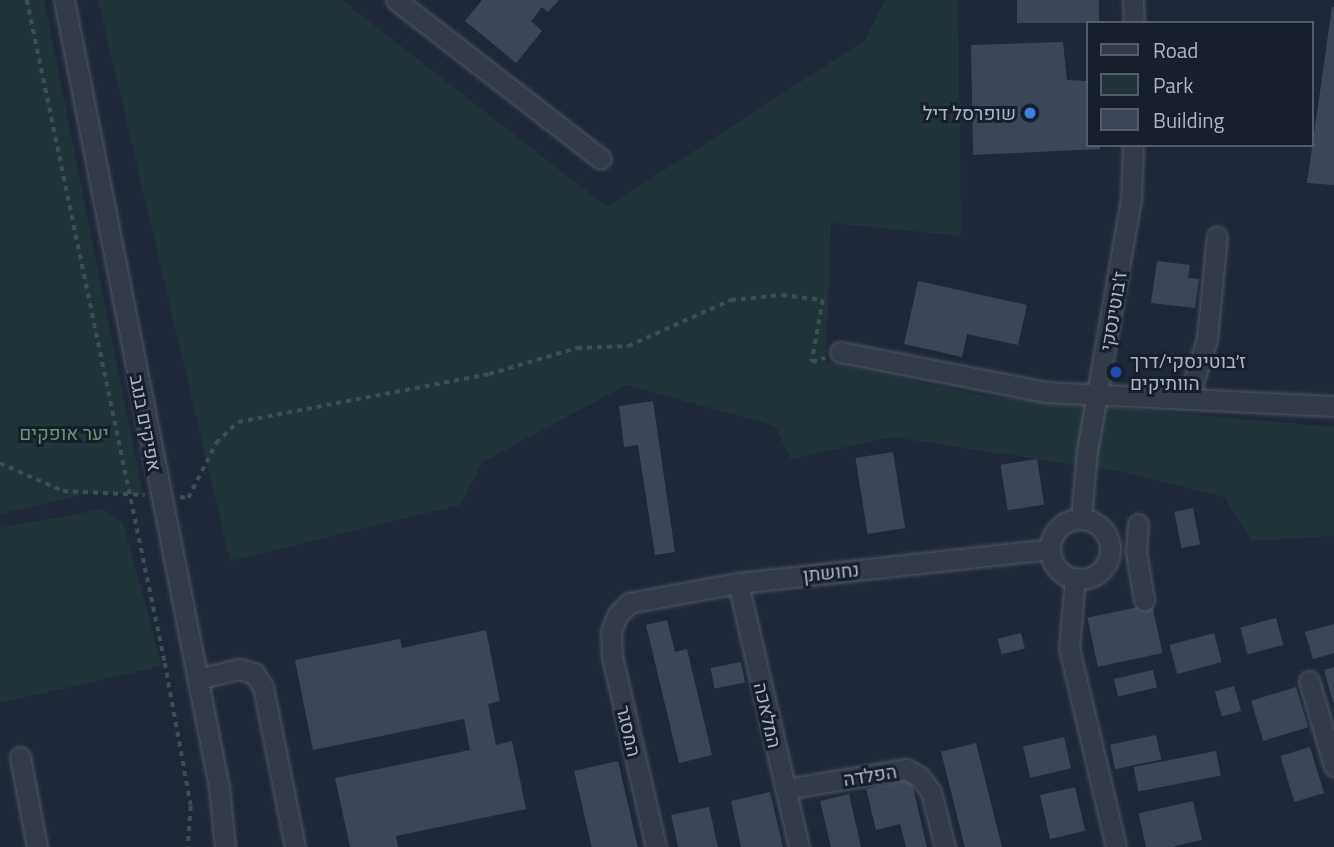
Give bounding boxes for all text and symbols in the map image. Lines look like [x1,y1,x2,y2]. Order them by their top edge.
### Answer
legend [1086,21,1313,147]
text: Road [1153,34,1198,66]
text: Park [1153,69,1193,101]
place label: שופרסל דיל [923,102,1016,124]
text: Building [1153,104,1224,136]
marker: שופרסל דיל [1022,105,1038,121]
street label: ז'בוטינסקי [1095,269,1131,353]
place label: ז׳בוטינסקי/דרך הוותיקים [1130,350,1246,394]
marker: ז׳בוטינסקי/דרך הוותיקים [1108,364,1124,380]
street label: אפיקים בנגב [125,373,167,473]
park label: יער אופקים [19,422,109,444]
street label: נחושתן [802,558,860,586]
street label: המלאכה [749,680,787,750]
street label: המסגר [612,703,646,759]
street label: הפלדה [842,760,898,790]

